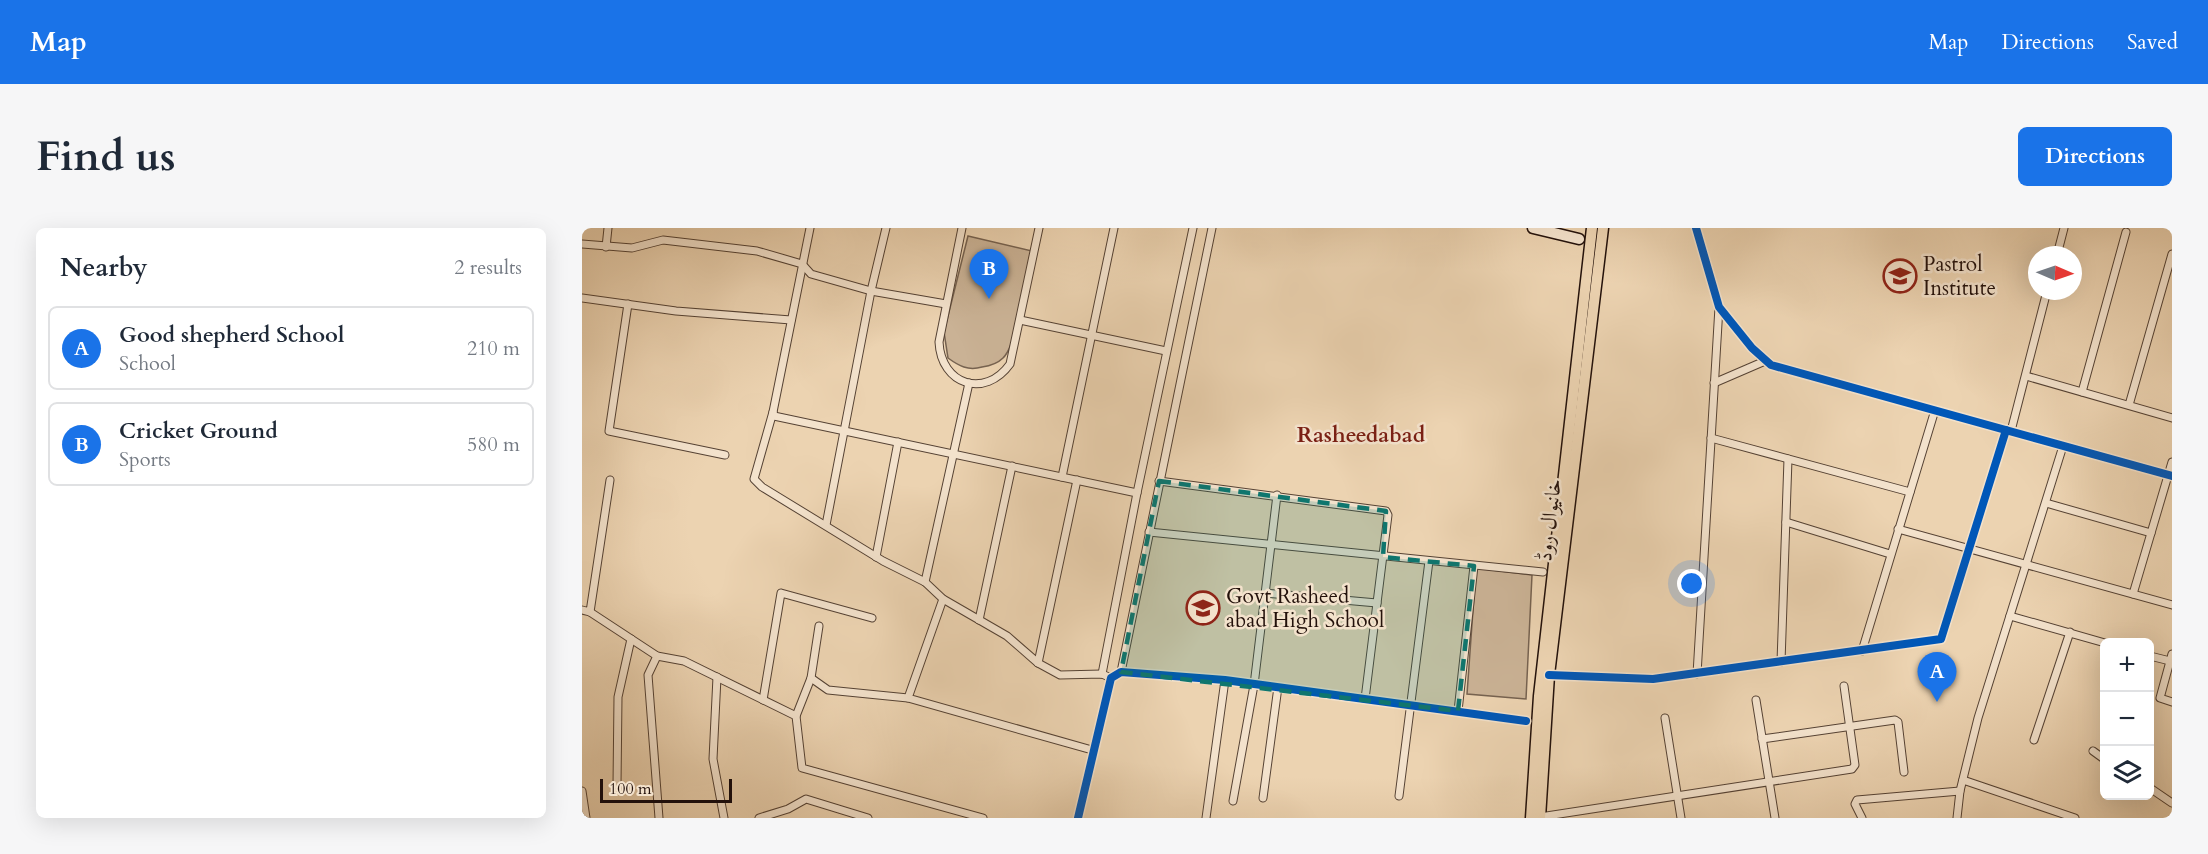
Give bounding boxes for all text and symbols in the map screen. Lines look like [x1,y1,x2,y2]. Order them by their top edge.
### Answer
text: Map [30,23,87,61]
text: Map [1928,28,1968,57]
text: Directions [2001,28,2094,57]
text: Saved [2127,28,2178,57]
button: Directions [2018,127,2172,186]
text: Find us [36,128,176,185]
north arrow [2028,246,2082,300]
text: Nearby [60,250,148,285]
pin: B [970,250,1008,299]
place label: Pastrol Institute [1923,250,1996,303]
text: 2 results [454,254,522,281]
school or university icon: Pastrol Institute [1882,258,1918,294]
text: Good shepherd School [119,320,344,350]
text: A [74,335,89,362]
text: 210 m [467,335,520,362]
text: School [119,350,176,377]
text: Cricket Ground [119,416,278,446]
district label: Rasheedabad [1297,420,1426,450]
text: B [74,431,89,458]
text: 580 m [467,431,520,458]
text: Sports [119,446,171,473]
street label: خانیوال روڈ [1530,477,1569,563]
your location [1677,569,1706,598]
place label: Govt Rasheed abad High School [1226,582,1384,635]
school or university icon: Govt Rasheed abad High School [1185,590,1221,626]
map controls [2100,638,2154,800]
button: + [2100,638,2154,692]
pin: A [1918,652,1956,702]
button: − [2100,692,2154,746]
button: layers [2100,746,2154,800]
scale bar [600,776,732,804]
text: 100 m [609,778,651,800]

